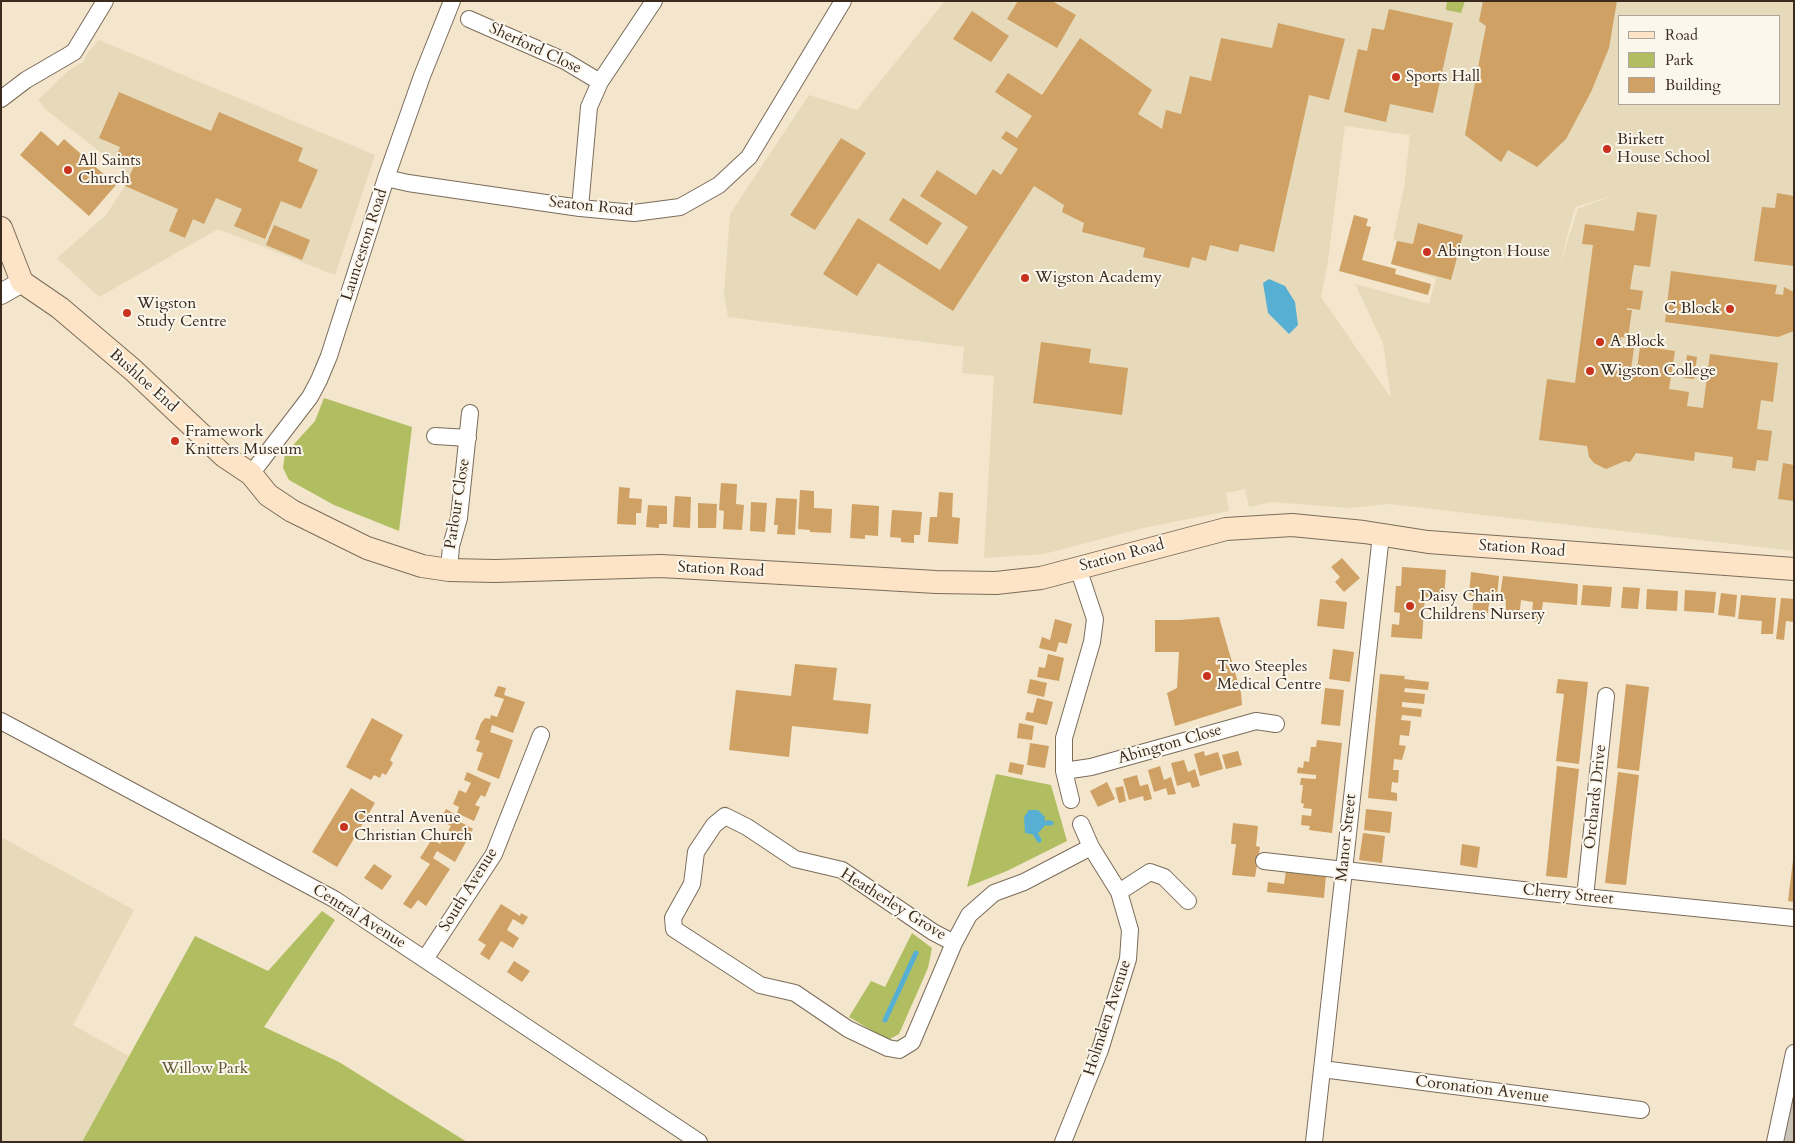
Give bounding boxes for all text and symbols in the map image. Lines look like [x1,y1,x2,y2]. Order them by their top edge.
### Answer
legend [1618,15,1780,105]
street label: Sherford Close [486,19,584,79]
text: Road [1665,25,1698,45]
text: Park [1665,50,1694,70]
place label: Sports Hall [1406,67,1480,87]
marker: Sports Hall [1390,71,1402,83]
text: Building [1665,75,1721,95]
place label: Birkett House School [1617,130,1710,168]
marker: Birkett House School [1601,143,1613,155]
place label: All Saints Church [78,151,141,189]
marker: All Saints Church [62,164,74,176]
street label: Launceston Road [338,187,392,303]
street label: Seaton Road [548,193,634,221]
place label: Abington House [1437,242,1550,262]
marker: Abington House [1421,246,1433,258]
place label: Wigston Academy [1035,268,1162,288]
marker: Wigston Academy [1019,272,1031,284]
place label: Wigston Study Centre [137,294,227,332]
place label: C Block [1664,299,1720,319]
marker: C Block [1724,303,1736,315]
marker: Wigston Study Centre [121,307,133,319]
place label: A Block [1610,332,1665,352]
marker: A Block [1594,336,1606,348]
street label: Bushloe End [105,345,181,417]
place label: Wigston College [1600,361,1716,381]
marker: Wigston College [1584,365,1596,377]
place label: Framework Knitters Museum [185,422,302,460]
marker: Framework Knitters Museum [169,435,181,447]
street label: Parlour Close [441,457,475,551]
street label: Station Road [1078,536,1166,576]
street label: Station Road [1478,536,1566,562]
street label: Station Road [677,558,765,582]
place label: Daisy Chain Childrens Nursery [1420,587,1545,625]
marker: Daisy Chain Childrens Nursery [1404,600,1416,612]
place label: Two Steeples Medical Centre [1217,657,1322,695]
marker: Two Steeples Medical Centre [1201,670,1213,682]
street label: Abington Close [1116,721,1224,769]
street label: Orchards Drive [1581,744,1611,850]
street label: Manor Street [1333,793,1361,883]
place label: Central Avenue Christian Church [354,808,472,846]
marker: Central Avenue Christian Church [338,821,350,833]
street label: South Avenue [436,844,502,936]
street label: Heatherley Grove [837,865,949,945]
street label: Central Avenue [309,881,409,953]
street label: Cherry Street [1522,881,1614,909]
street label: Holmden Avenue [1080,958,1136,1078]
park label: Willow Park [162,1059,248,1079]
street label: Coronation Avenue [1414,1072,1550,1108]

